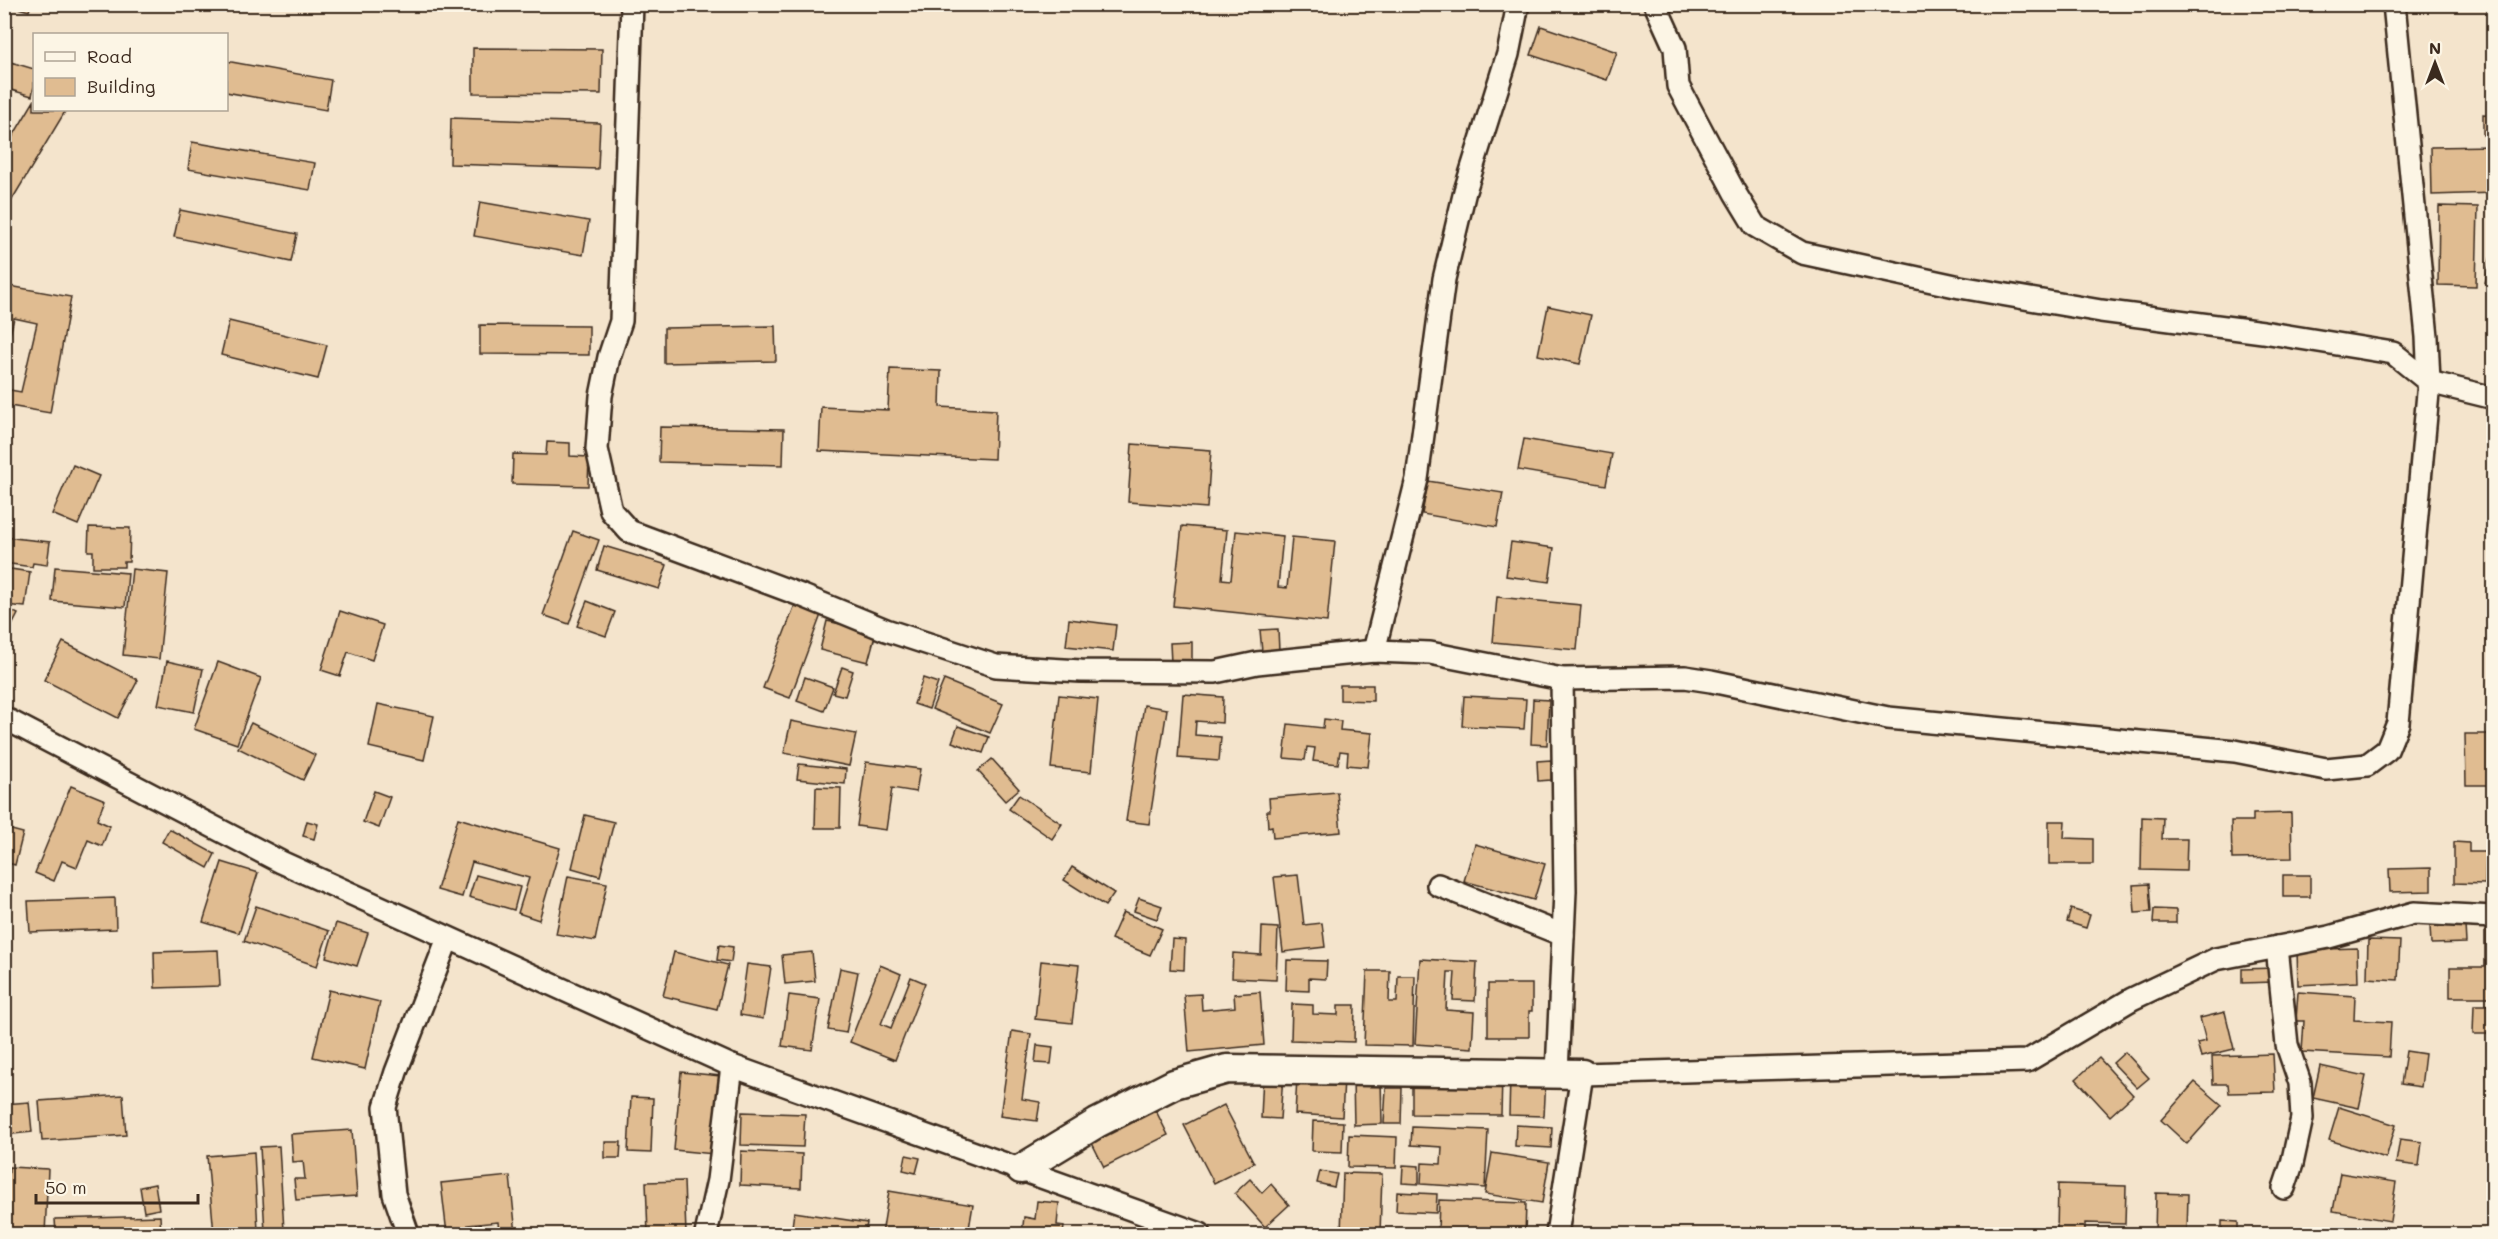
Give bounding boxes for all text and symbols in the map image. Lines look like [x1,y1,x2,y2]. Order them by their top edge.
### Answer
legend [33,33,228,111]
north arrow [2405,33,2465,93]
text: N [2429,37,2441,58]
text: Road [87,44,132,68]
text: Building [87,74,155,98]
scale bar [36,1167,198,1205]
text: 50 m [45,1175,87,1199]

